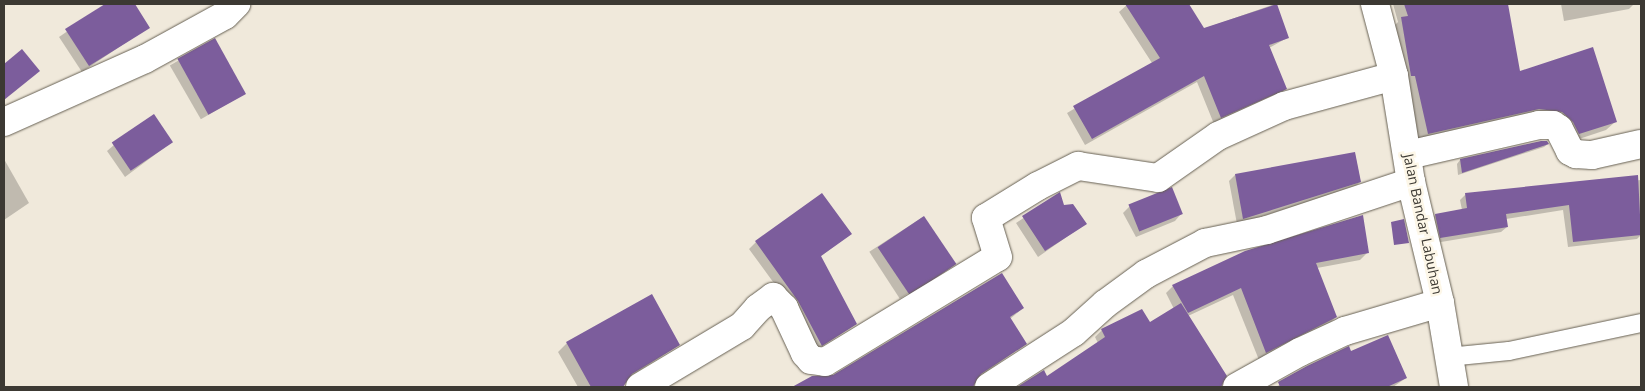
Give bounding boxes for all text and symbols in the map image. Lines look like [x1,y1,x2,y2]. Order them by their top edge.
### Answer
street label: Jalan Bandar Labuhan [1400,152,1446,296]

